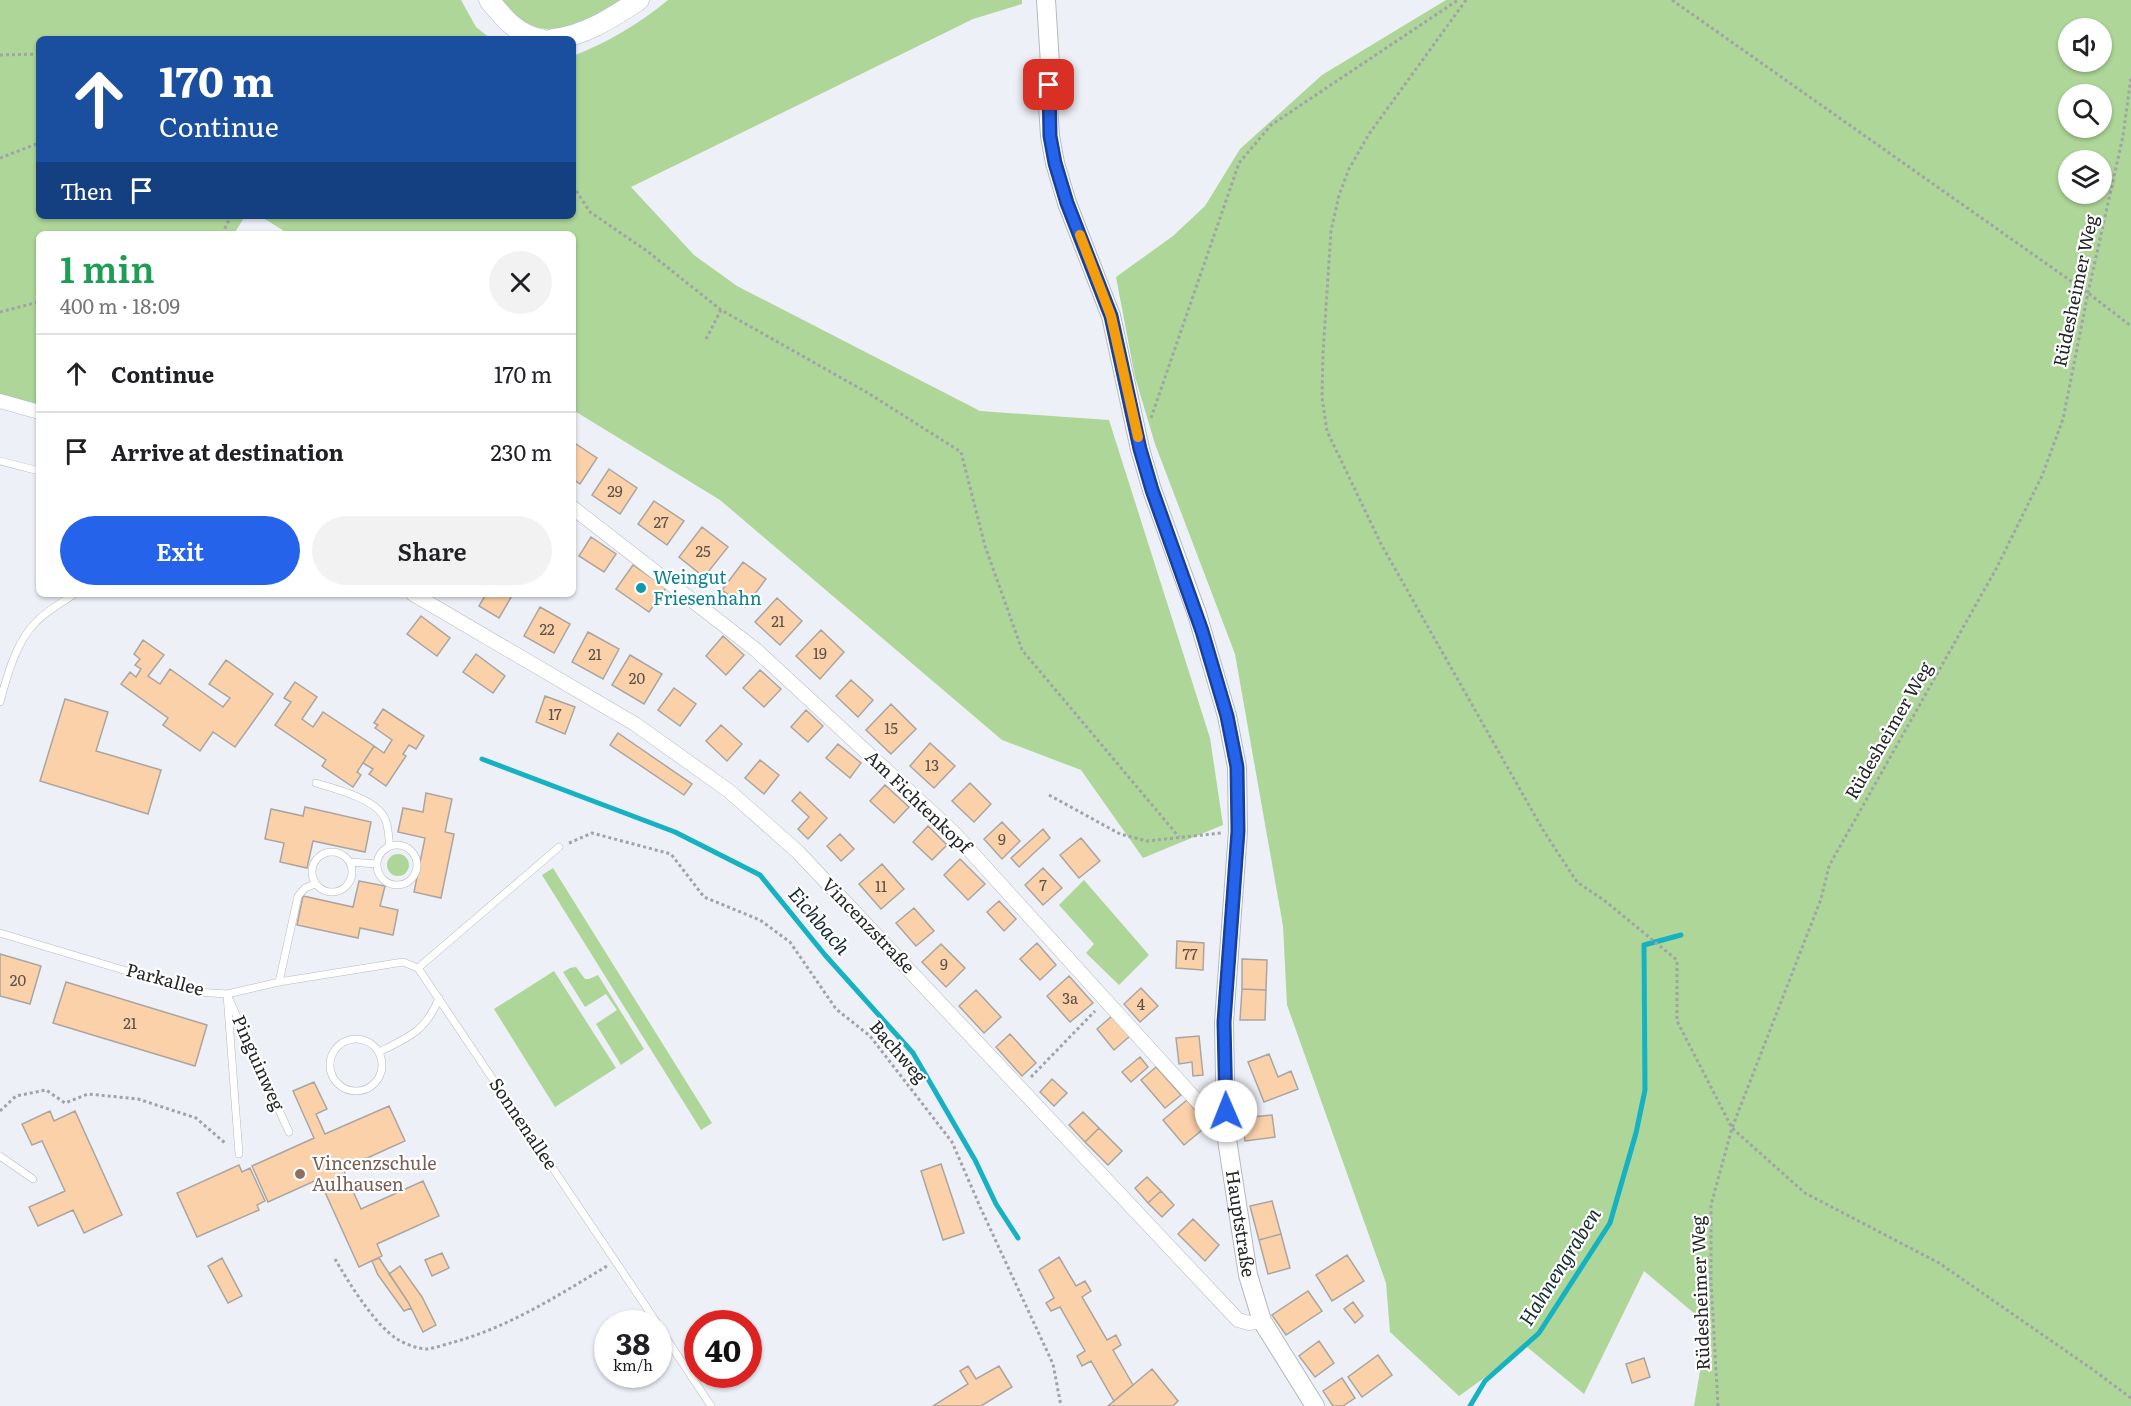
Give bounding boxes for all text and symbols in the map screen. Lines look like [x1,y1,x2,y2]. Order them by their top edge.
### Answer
map controls [2058,18,2112,204]
button: sound [2058,18,2112,72]
text: 170 m [159,48,274,110]
pin [1023,59,1074,110]
icon: ahead [60,60,138,138]
icon: arrive [1032,68,1065,101]
button: search [2058,84,2112,138]
text: Continue [159,105,279,145]
button: layers [2058,150,2112,204]
text: Then [60,174,113,207]
icon: arrive [125,174,158,207]
street label: Rüdesheimer Weg [2045,211,2104,369]
text: 1 min [60,241,155,294]
button: close [489,251,552,314]
text: 400 m · 18:09 [60,290,180,320]
icon: ahead [60,357,93,390]
text: Continue [111,357,214,390]
text: 170 m [494,357,552,390]
icon: arrive [60,435,93,468]
text: Arrive at destination [111,435,344,468]
text: 230 m [490,435,552,468]
house number: 29 [607,479,623,502]
house number: 27 [653,510,669,533]
button: Exit [60,516,300,585]
button: Share [312,516,552,585]
house number: 25 [695,539,711,562]
place label: Weingut Friesenhahn [653,563,762,611]
marker: Weingut Friesenhahn [634,581,648,595]
house number: 21 [771,609,785,632]
house number: 22 [539,617,555,640]
house number: 19 [813,641,827,664]
house number: 21 [588,642,602,665]
street label: Rüdesheimer Weg [1837,656,1939,804]
house number: 20 [629,666,645,689]
house number: 17 [548,702,562,725]
house number: 15 [884,716,898,739]
street label: Am Fichtenkopf [860,743,980,860]
house number: 13 [925,753,939,776]
house number: 9 [998,827,1006,850]
street label: Vincenzstraße [816,871,922,979]
house number: 7 [1039,873,1047,896]
house number: 11 [875,874,887,897]
water label: Eichbach [782,879,859,961]
house number: 77 [1182,942,1198,965]
house number: 9 [940,952,948,975]
street label: Parkallee [123,955,207,1002]
house number: 20 [10,968,26,991]
house number: 3a [1062,986,1079,1009]
house number: 4 [1137,992,1145,1015]
street label: Pinguinweg [226,1010,293,1115]
house number: 21 [123,1011,137,1034]
street label: Bachweg [864,1013,935,1089]
street label: Sonnenallee [483,1072,565,1175]
position arrow [1194,1079,1258,1143]
place label: Vincenzschule Aulhausen [312,1149,437,1197]
marker: Vincenzschule Aulhausen [293,1167,307,1181]
street label: Hauptstraße [1220,1168,1263,1279]
water label: Hahnengraben [1510,1201,1607,1331]
street label: Rüdesheimer Weg [1683,1214,1716,1371]
speed limit sign: 40 [684,1310,762,1388]
text: 38 [616,1320,650,1364]
text: km/h [613,1353,653,1376]

